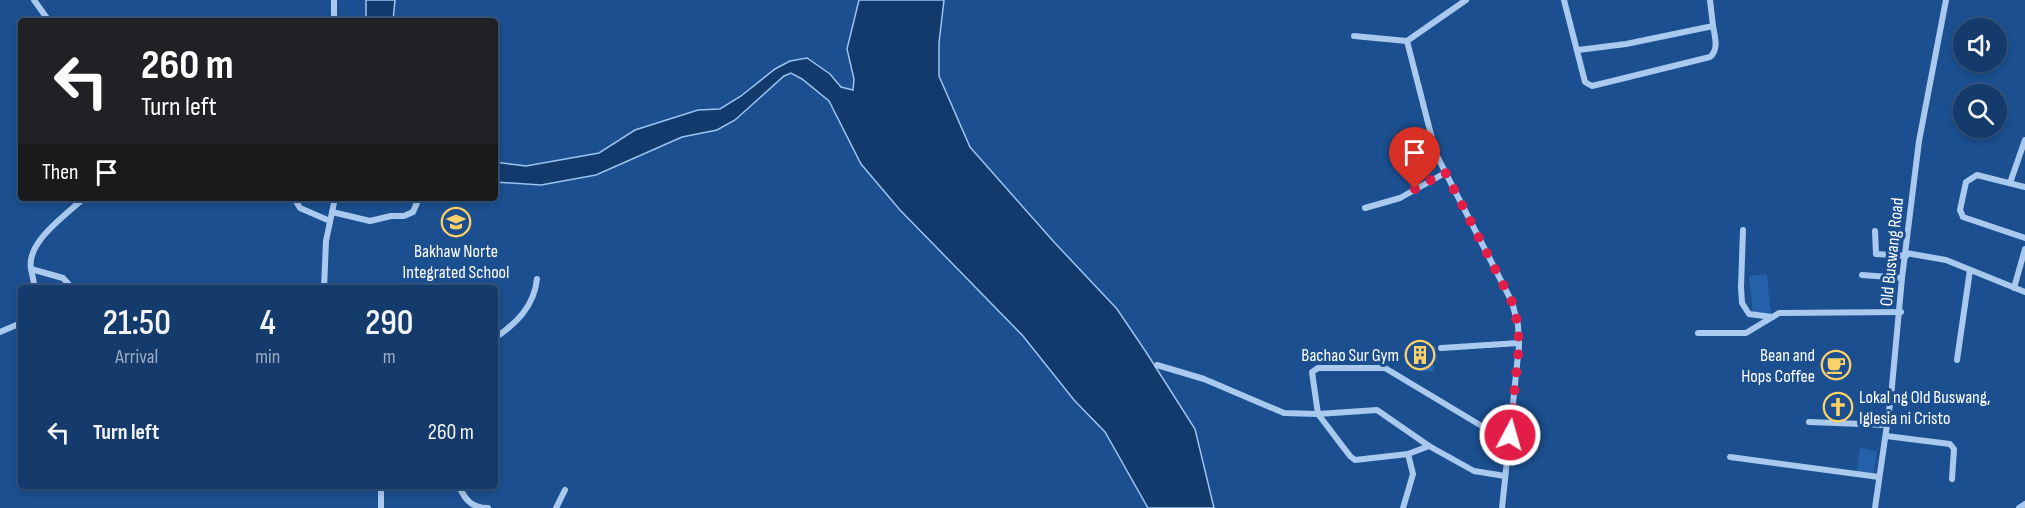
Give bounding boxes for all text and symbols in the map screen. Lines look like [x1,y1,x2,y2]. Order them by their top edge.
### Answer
map controls [1953,18,2007,138]
button: sound [1953,18,2007,72]
text: 260 m [141,40,234,91]
icon: left [42,42,120,120]
button: search [1953,84,2007,138]
text: Turn left [141,91,217,123]
pin [1389,127,1440,189]
icon: arrive [1398,136,1431,169]
icon: arrive [90,156,123,189]
text: Then [42,159,78,186]
street label: Old Buswang Road [1876,197,1908,307]
school or university icon: Bakhaw Norte Integrated School [440,206,472,238]
place label: Bakhaw Norte Integrated School [403,241,509,283]
text: 21:50 [102,302,171,345]
text: 4 [260,302,276,345]
text: 290 [365,302,414,345]
building icon: Bachao Sur Gym [1404,339,1436,371]
text: Arrival [115,345,158,369]
text: min [255,345,280,369]
text: m [383,345,396,369]
place label: Bachao Sur Gym [1301,345,1399,366]
place label: Bean and Hops Coffee [1741,345,1815,387]
cafe icon: Bean and Hops Coffee [1820,349,1852,381]
place label: Lokal ng Old Buswang, Iglesia ni Cristo [1859,387,1991,429]
church icon: Lokal ng Old Buswang, Iglesia ni Cristo [1822,391,1854,423]
position arrow [1478,403,1542,467]
icon: left [42,416,75,449]
text: Turn left [93,419,159,446]
text: 260 m [428,419,474,446]

